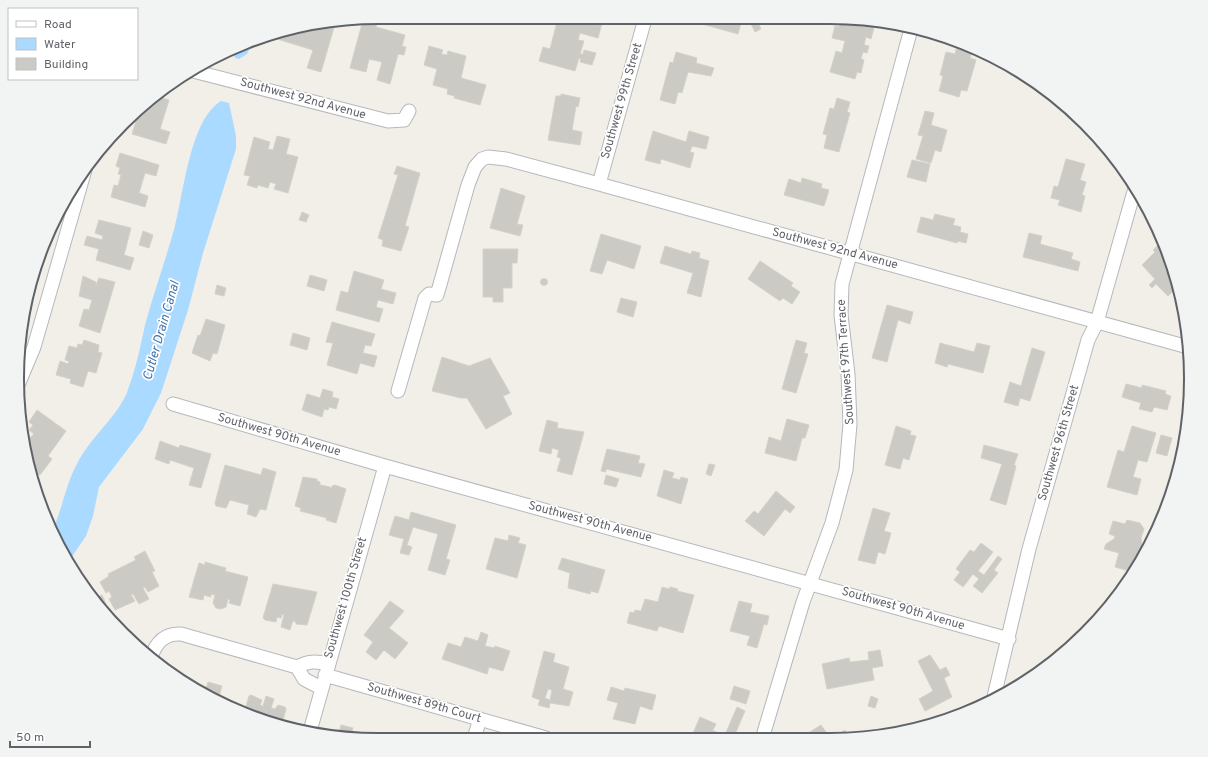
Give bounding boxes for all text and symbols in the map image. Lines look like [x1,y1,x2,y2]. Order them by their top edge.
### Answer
legend [8,8,138,80]
text: Road [44,17,72,33]
text: Water [44,37,76,53]
street label: Southwest 99th Street [598,41,646,161]
text: Building [44,57,88,73]
street label: Southwest 92nd Avenue [238,74,368,124]
street label: Southwest 92nd Avenue [770,224,900,274]
water label: Cutler Drain Canal [140,279,184,382]
street label: Southwest 97th Terrace [834,299,858,425]
street label: Southwest 96th Street [1035,383,1083,503]
street label: Southwest 90th Avenue [216,410,342,460]
street label: Southwest 90th Avenue [526,498,654,546]
street label: Southwest 100th Street [321,535,371,661]
street label: Southwest 90th Avenue [840,584,966,634]
street label: Southwest 89th Court [365,679,483,727]
scale bar [10,723,90,749]
text: 50 m [16,730,44,746]

